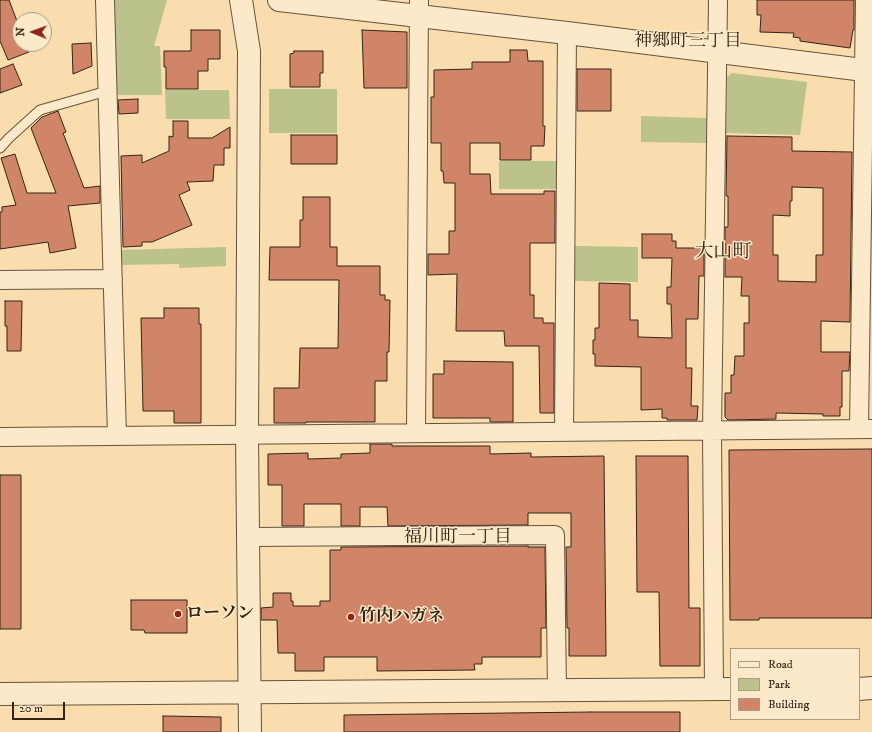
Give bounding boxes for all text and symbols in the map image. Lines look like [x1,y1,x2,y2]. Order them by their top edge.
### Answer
north arrow [12,12,52,52]
text: N [14,27,28,36]
district label: 神郷町三丁目 [634,31,742,53]
district label: 大山町 [695,242,751,264]
district label: 福川町一丁目 [404,527,512,549]
place label: ローソン [186,604,254,624]
place label: 竹内ハガネ [359,607,444,627]
marker: ローソン [173,609,183,619]
marker: 竹内ハガネ [346,612,356,622]
legend [730,648,860,720]
text: Road [768,657,793,672]
text: Park [768,677,790,692]
scale bar [14,694,67,720]
text: Building [768,697,809,712]
text: 20 m [19,701,43,716]

